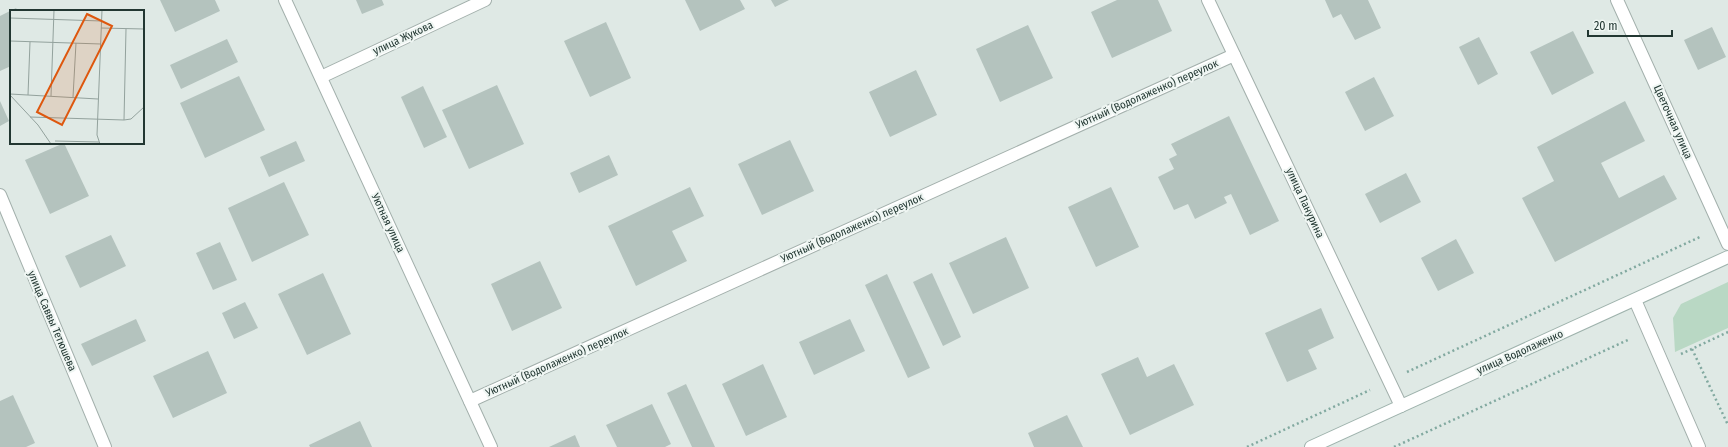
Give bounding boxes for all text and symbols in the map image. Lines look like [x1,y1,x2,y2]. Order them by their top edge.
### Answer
inset map [10,10,144,144]
scale bar [1588,12,1672,38]
street label: улица Жукова [371,18,435,58]
text: 20 m [1594,19,1618,33]
street label: Уютный (Водолаженко) переулок [1073,56,1221,132]
street label: Цветочная улица [1651,83,1695,161]
street label: улица Панурина [1283,166,1327,240]
street label: Уютная улица [368,190,407,255]
street label: Уютный (Водолаженко) переулок [778,190,926,266]
street label: улица Саввы Тетюшева [25,269,79,373]
street label: Уютный (Водолаженко) переулок [483,324,631,400]
street label: улица Водолаженко [1475,327,1565,377]

